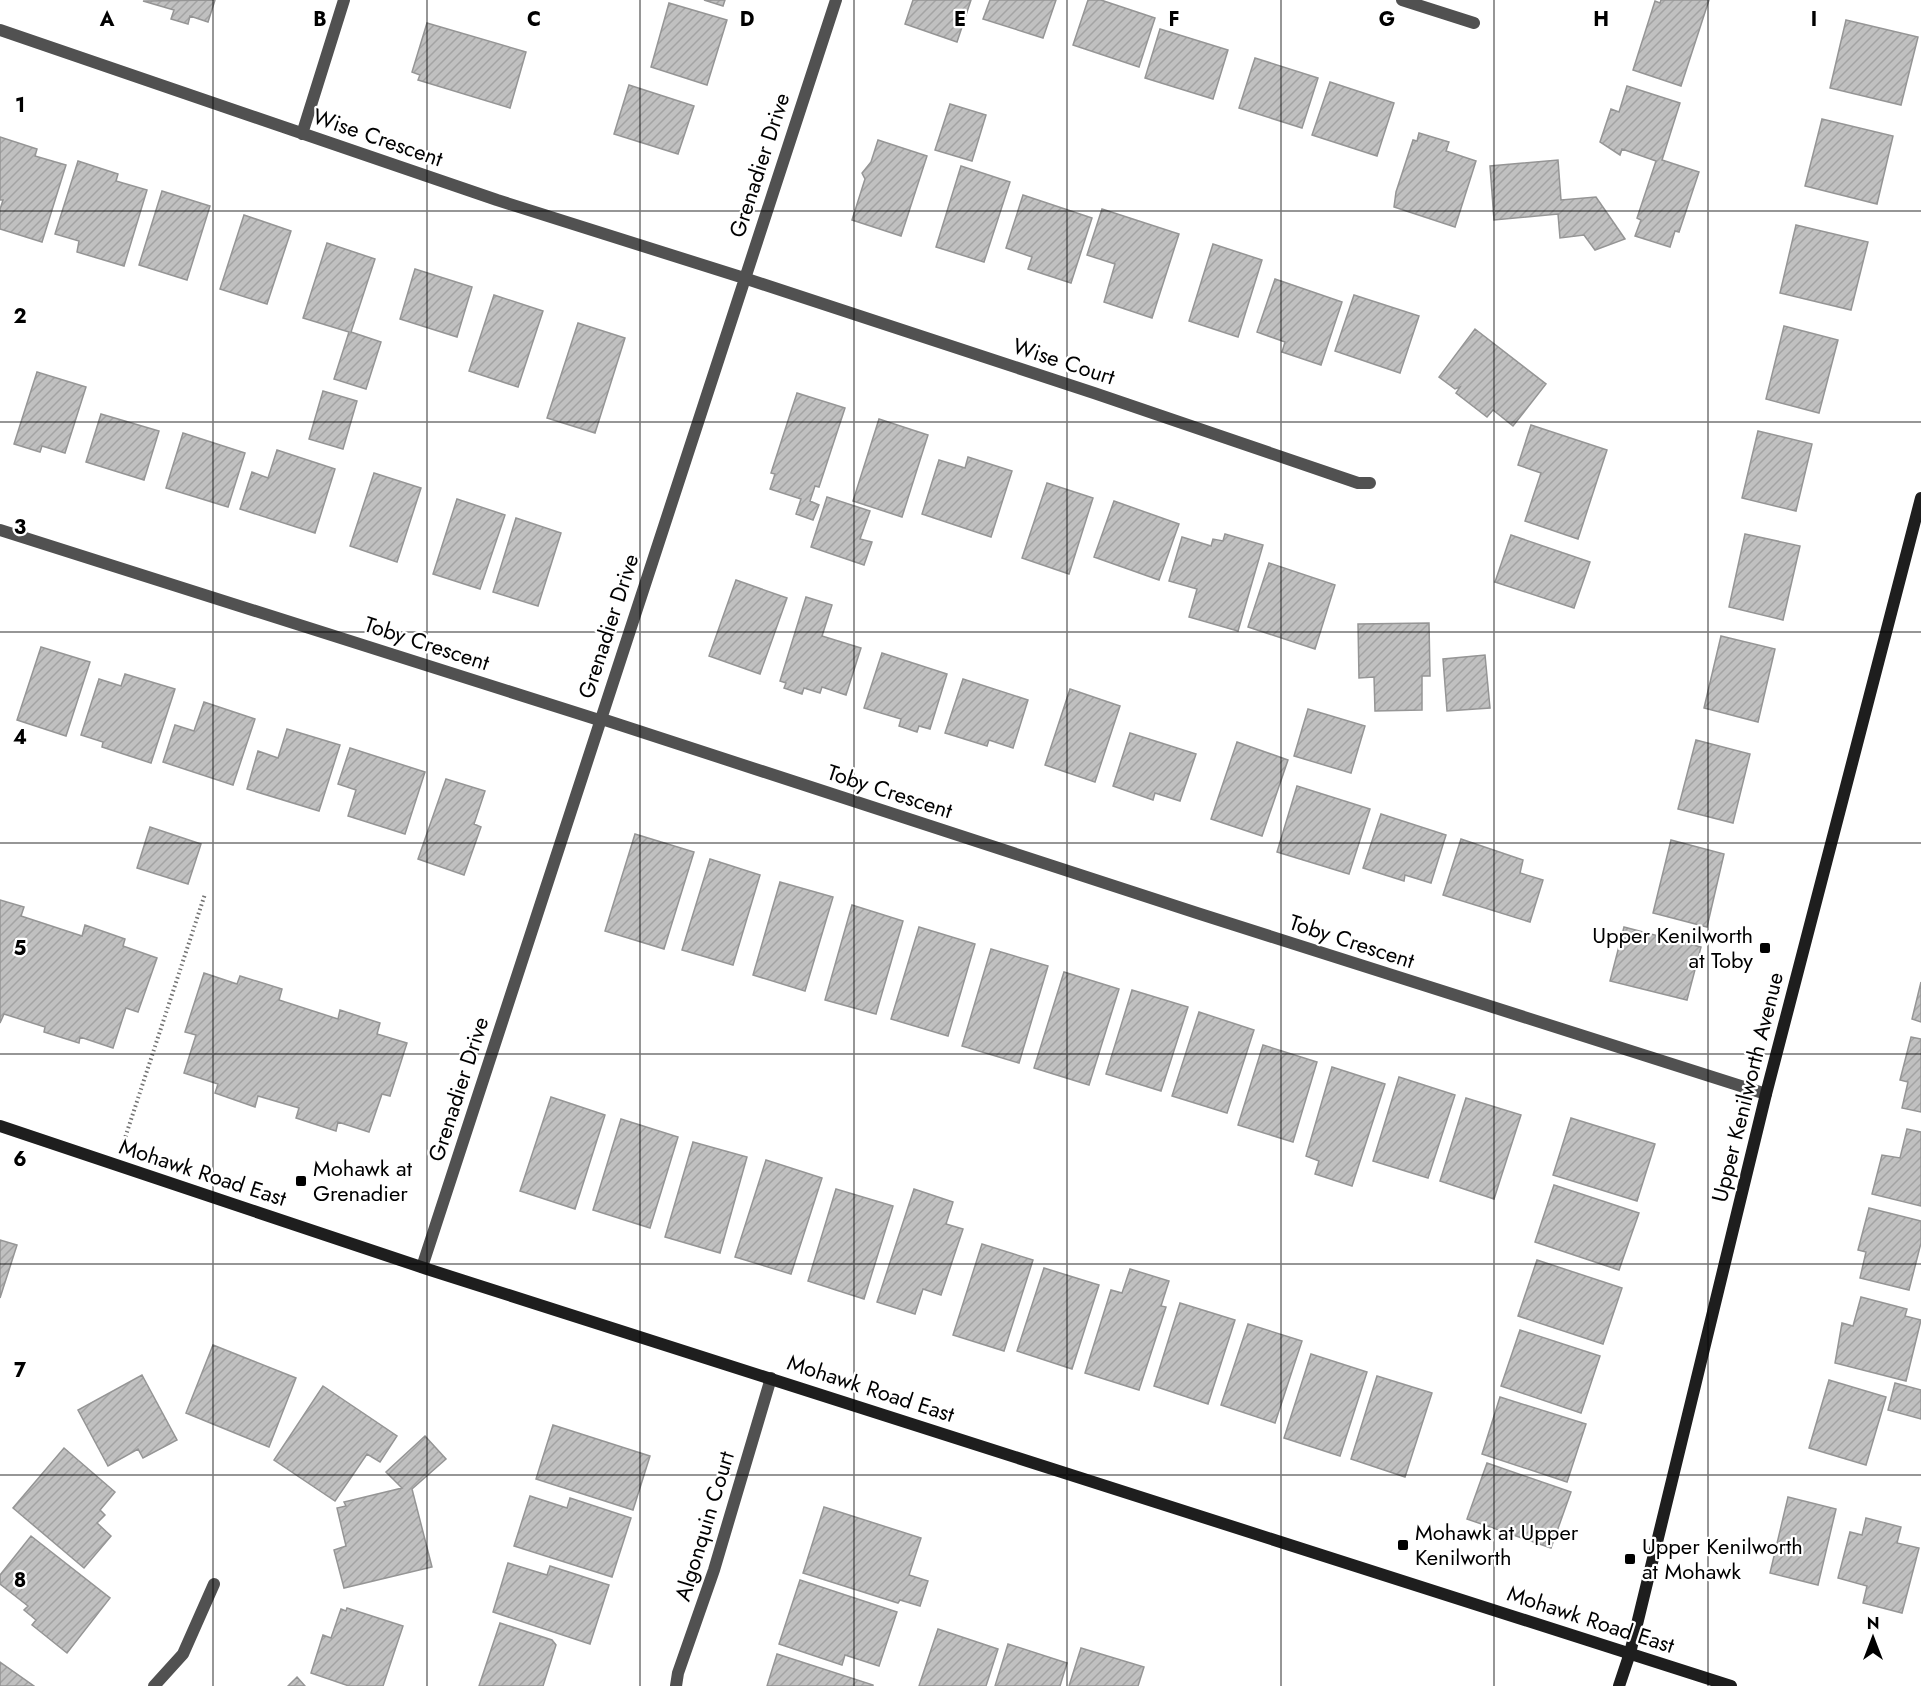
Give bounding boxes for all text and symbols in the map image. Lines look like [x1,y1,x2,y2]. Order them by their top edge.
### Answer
text: A [99,5,115,34]
text: B [313,5,327,34]
text: C [527,5,541,34]
text: D [740,5,754,34]
text: E [954,5,966,34]
text: F [1168,5,1180,34]
text: G [1379,5,1395,34]
text: H [1593,5,1609,34]
text: I [1811,5,1817,34]
street label: Grenadier Drive [721,89,797,241]
text: 1 [15,91,25,120]
street label: Wise Crescent [309,100,448,174]
text: 2 [13,302,27,331]
street label: Wise Court [1009,329,1120,393]
text: 3 [14,513,26,542]
street label: Grenadier Drive [570,550,646,702]
street label: Toby Crescent [360,608,494,678]
text: 4 [13,723,27,752]
street label: Toby Crescent [823,756,957,826]
street label: Toby Crescent [1285,906,1419,976]
place label: Upper Kenilworth at Toby [1592,919,1753,976]
text: 5 [14,934,27,963]
marker: Upper Kenilworth at Toby [1758,941,1772,955]
street label: Upper Kenilworth Avenue [1703,969,1791,1205]
street label: Grenadier Drive [420,1013,496,1165]
street label: Mohawk Road East [115,1130,291,1214]
text: 6 [13,1145,27,1174]
place label: Mohawk at Grenadier [313,1152,413,1209]
marker: Mohawk at Grenadier [294,1174,308,1188]
street label: Mohawk Road East [783,1346,959,1430]
text: 7 [14,1356,27,1385]
street label: Algonquin Court [666,1446,742,1605]
place label: Mohawk at Upper Kenilworth [1415,1516,1579,1573]
place label: Upper Kenilworth at Mohawk [1642,1530,1803,1587]
marker: Mohawk at Upper Kenilworth [1396,1538,1410,1552]
marker: Upper Kenilworth at Mohawk [1623,1552,1637,1566]
text: 8 [14,1566,26,1595]
street label: Mohawk Road East [1503,1577,1679,1661]
north arrow [1843,1608,1903,1668]
text: N [1867,1612,1879,1635]

